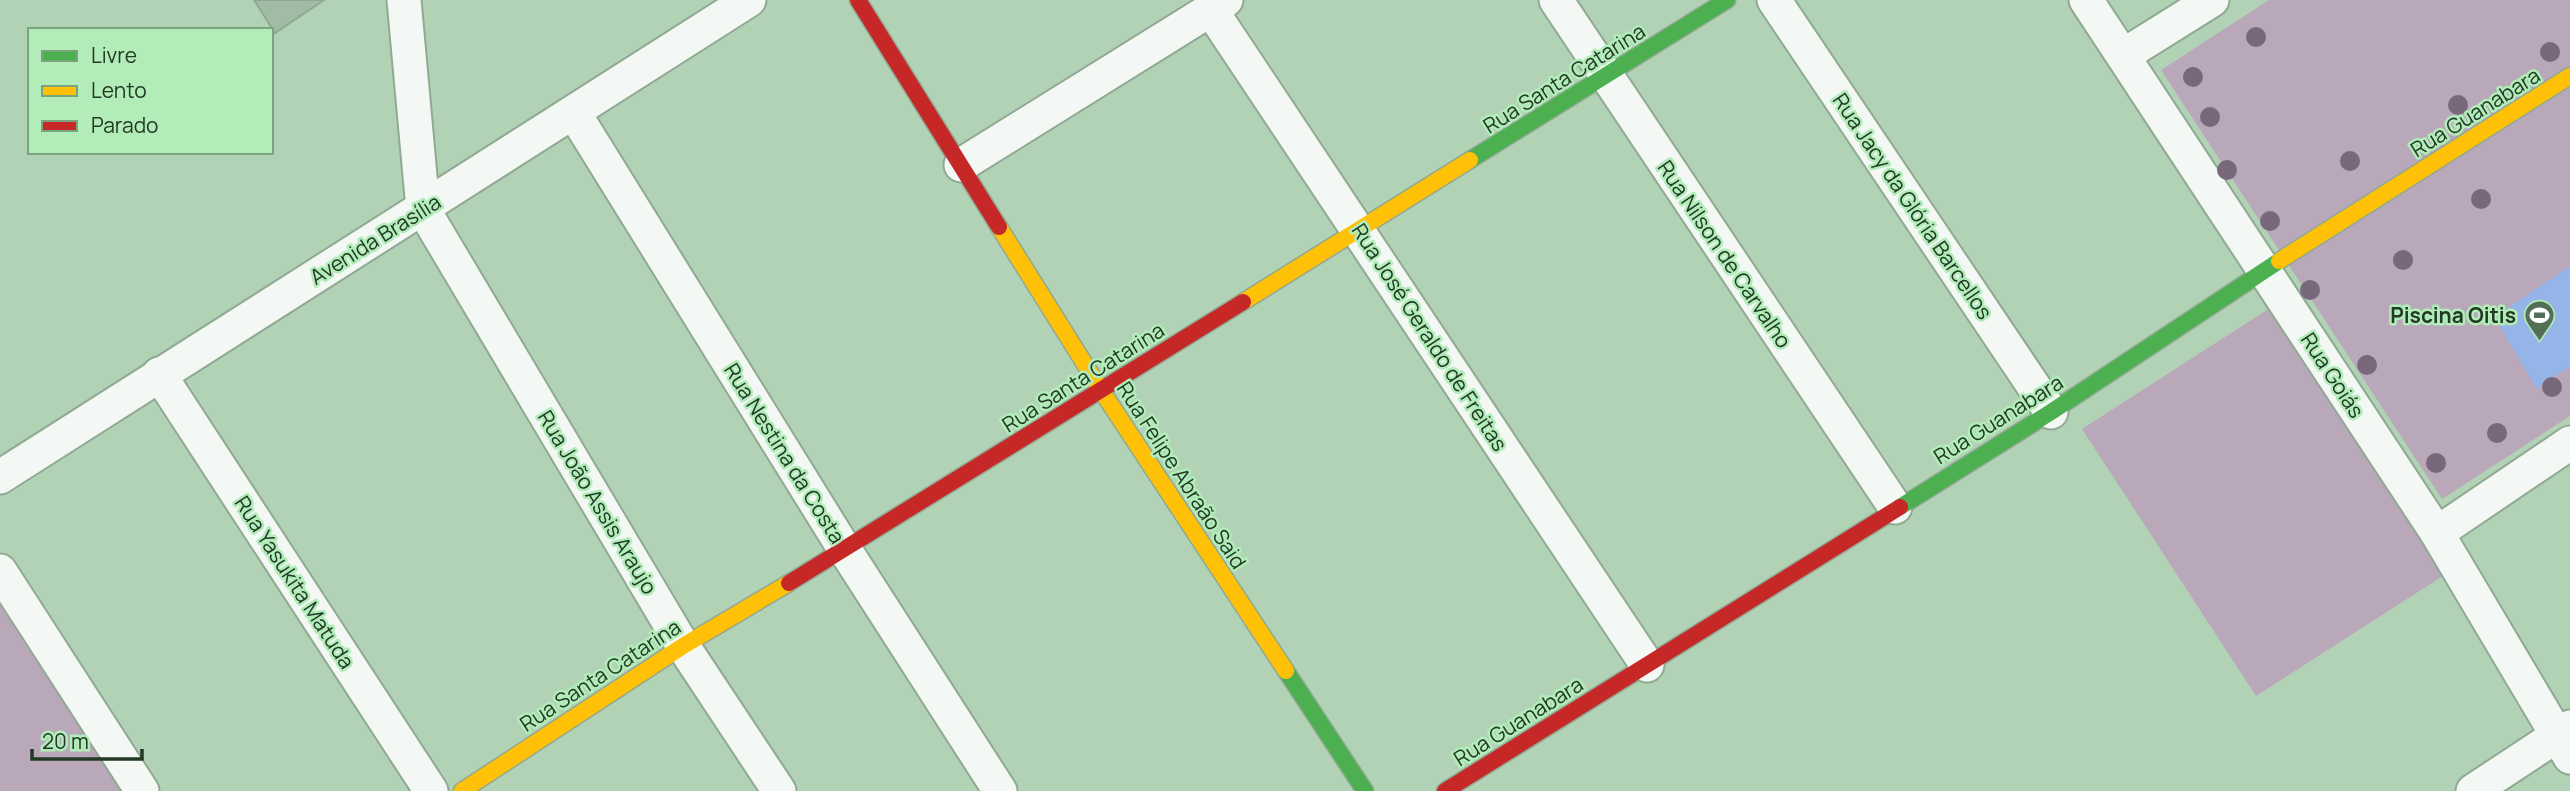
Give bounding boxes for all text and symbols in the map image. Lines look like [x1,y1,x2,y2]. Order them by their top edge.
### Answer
street label: Rua Santa Catarina [1478,17,1650,139]
legend [28,28,273,154]
text: Livre [91,41,137,69]
street label: Rua Guanabara [2405,61,2545,163]
text: Lento [91,76,147,104]
street label: Rua Jacy da Glória Barcellos [1827,88,1999,324]
text: Parado [91,111,159,139]
street label: Rua Nilson de Carvalho [1652,155,1798,353]
street label: Avenida Brasília [304,188,446,290]
street label: Rua José Geraldo de Freitas [1346,218,1514,456]
sports icon: Piscina Oitis [2522,298,2556,342]
place label: Piscina Oitis [2390,301,2516,329]
street label: Rua Santa Catarina [997,316,1169,438]
street label: Rua Goiás [2295,327,2371,423]
street label: Rua Nestina da Costa [718,358,852,548]
street label: Rua Guanabara [1928,368,2068,470]
street label: Rua Felipe Abraão Said [1111,376,1253,574]
street label: Rua João Assis Araujo [532,405,664,599]
street label: Rua Yasukita Matuda [229,490,361,674]
street label: Rua Santa Catarina [514,613,686,737]
street label: Rua Guanabara [1448,670,1588,772]
scale bar [32,718,142,762]
text: 20 m [42,727,89,755]

